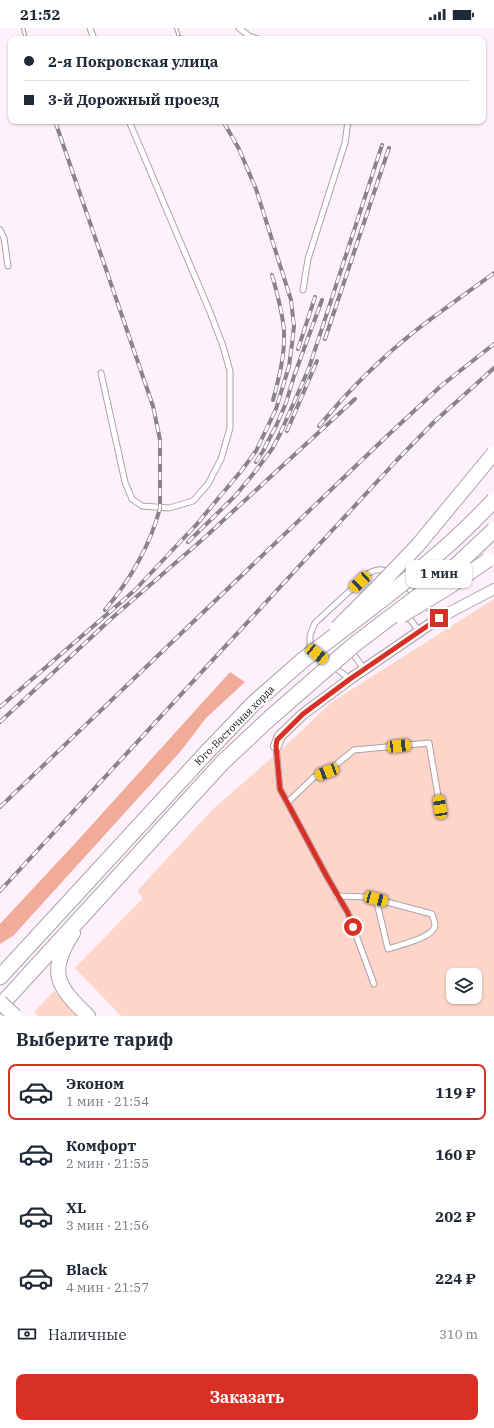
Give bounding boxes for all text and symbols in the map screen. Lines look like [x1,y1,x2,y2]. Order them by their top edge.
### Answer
text: 21:52 [20,5,61,24]
text: 2-я Покровская улица [48,52,218,71]
text: 3-й Дорожный проезд [48,90,219,109]
callout: 1 мин [406,560,472,588]
text: 1 мин [420,565,458,582]
car [347,569,373,595]
route end [430,609,448,627]
car [304,642,330,666]
street label: Юго-Восточная хорда [192,682,277,768]
car [386,739,412,753]
car [314,762,340,782]
car [432,794,448,820]
car [363,890,389,908]
route start [344,918,362,936]
map controls [446,968,482,1004]
button: layers [446,968,482,1004]
text: Выберите тариф [16,1028,173,1051]
icon: car [18,1074,54,1110]
text: Эконом [66,1074,124,1093]
text: 119 ₽ [435,1083,476,1102]
text: 1 мин · 21:54 [66,1093,149,1110]
icon: car [18,1136,54,1172]
text: Комфорт [66,1136,136,1155]
text: 160 ₽ [435,1145,476,1164]
text: 2 мин · 21:55 [66,1155,149,1172]
icon: car [18,1198,54,1234]
text: XL [66,1198,86,1217]
text: 202 ₽ [435,1207,476,1226]
text: 3 мин · 21:56 [66,1217,149,1234]
icon: car [18,1260,54,1296]
text: Black [66,1260,107,1279]
text: 224 ₽ [435,1269,476,1288]
text: 4 мин · 21:57 [66,1279,149,1296]
icon: cash [16,1323,38,1345]
text: Наличные [48,1325,126,1344]
text: 310 m [439,1326,478,1343]
button: Заказать [16,1374,478,1420]

